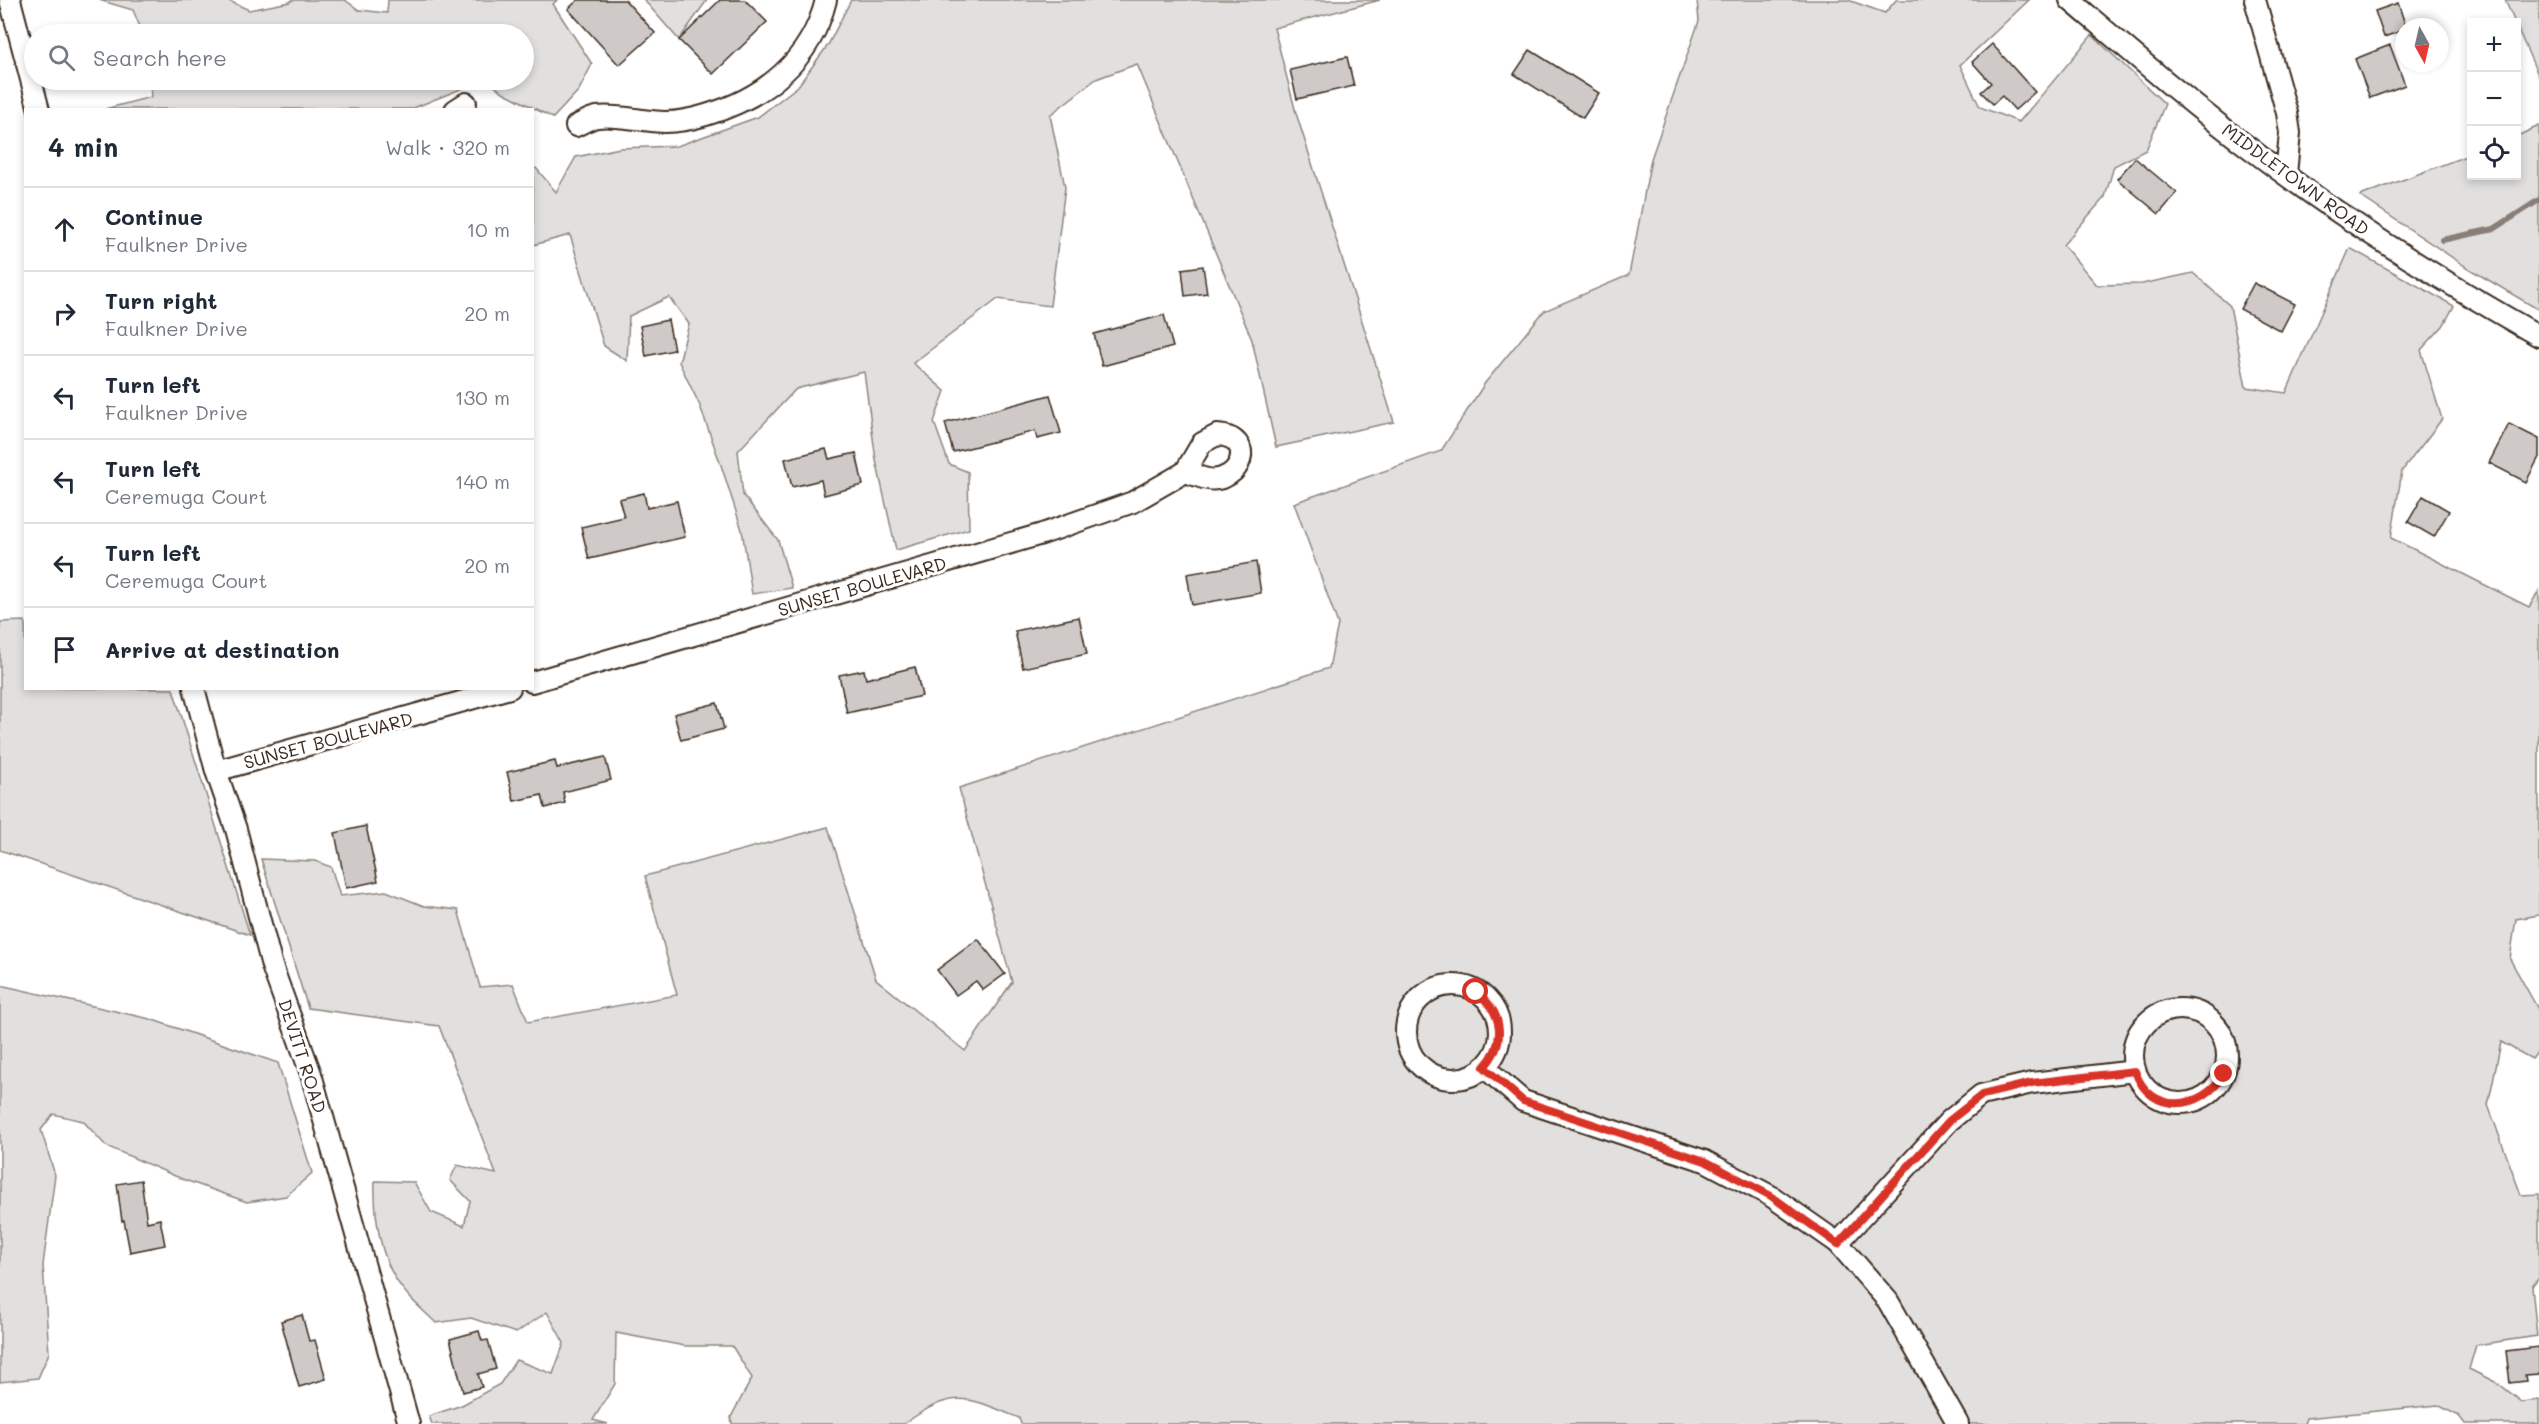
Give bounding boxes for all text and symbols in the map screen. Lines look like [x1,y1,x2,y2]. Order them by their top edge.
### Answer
north arrow [2395,18,2449,72]
map controls [2467,18,2521,180]
button: + [2467,18,2521,72]
search box [24,24,534,90]
icon: search [45,41,78,74]
text: Search here [93,43,227,72]
button: − [2467,72,2521,126]
street label: MIDDLETOWN ROAD [2218,117,2374,241]
button: locate [2467,126,2521,180]
text: 4 min [48,130,118,164]
text: Walk · 320 m [385,134,510,160]
text: Continue [105,202,203,231]
icon: ahead [48,213,81,246]
text: 10 m [466,216,510,242]
text: Faulkner Drive [105,231,248,257]
text: Turn right [105,286,217,315]
icon: right [48,297,81,330]
text: 20 m [464,300,510,326]
text: Faulkner Drive [105,315,248,341]
text: Turn left [105,370,201,399]
icon: left [48,381,81,414]
text: 130 m [455,384,510,410]
text: Faulkner Drive [105,399,248,425]
text: Turn left [105,454,201,483]
icon: left [48,465,81,498]
text: 140 m [455,468,510,494]
text: Ceremuga Court [105,483,267,509]
text: Turn left [105,538,201,567]
icon: left [48,549,81,582]
street label: SUNSET BOULEVARD [775,550,949,622]
text: 20 m [464,552,510,578]
text: Ceremuga Court [105,567,267,593]
icon: arrive [48,633,81,666]
text: Arrive at destination [105,635,340,664]
street label: SUNSET BOULEVARD [241,706,415,774]
route start [1462,978,1488,1004]
street label: DEVITT ROAD [273,996,333,1116]
route end [2210,1060,2236,1086]

